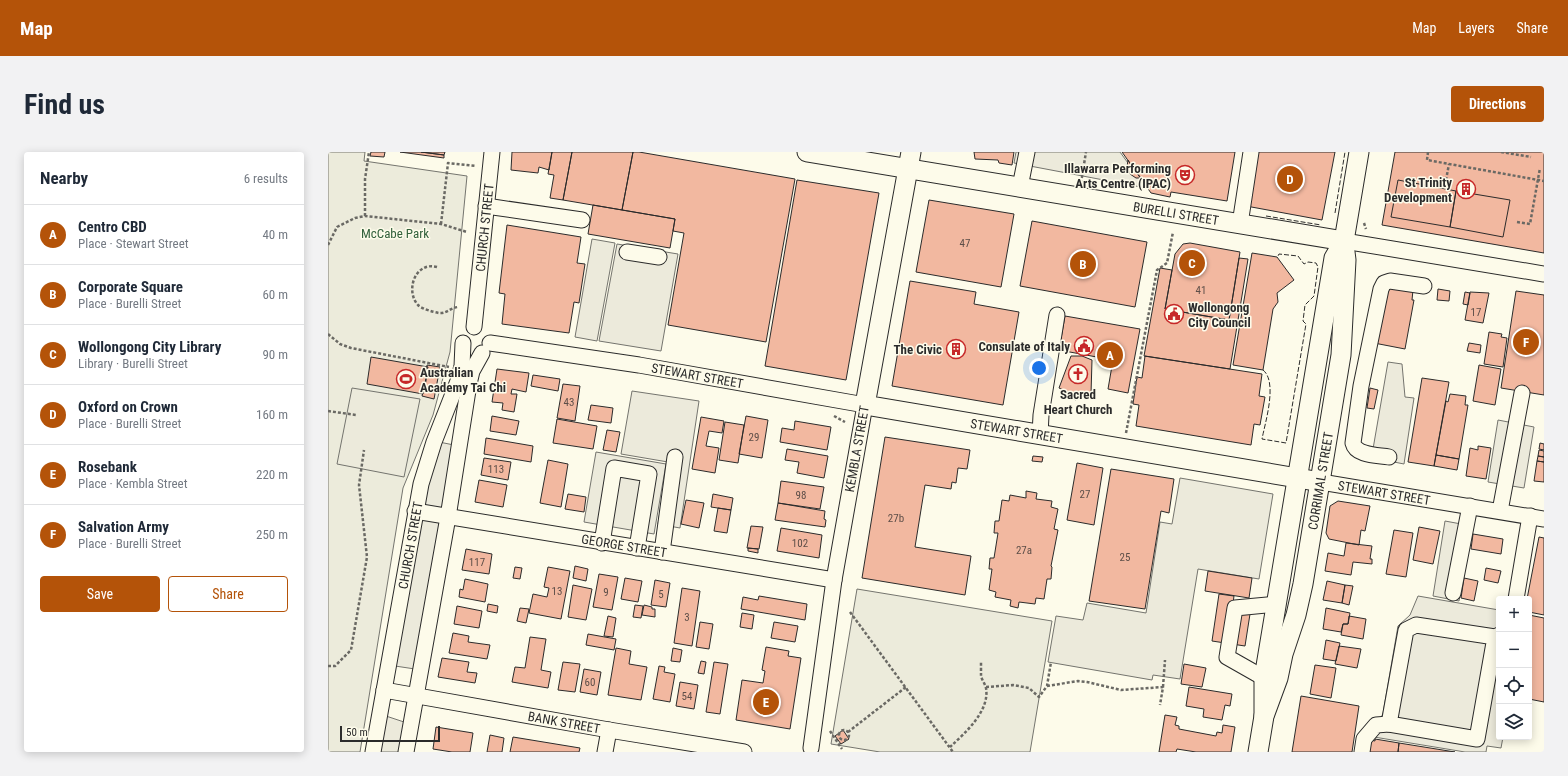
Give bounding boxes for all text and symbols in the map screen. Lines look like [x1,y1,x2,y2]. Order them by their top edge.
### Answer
text: Map [20,17,53,40]
text: Map [1412,20,1436,36]
text: Layers [1458,20,1495,36]
text: Share [1517,20,1548,36]
button: Directions [1451,86,1544,122]
text: Find us [24,88,105,121]
place label: Illawarra Performing Arts Centre (IPAC) [1064,161,1171,191]
theatre icon: Illawarra Performing Arts Centre (IPAC) [1174,164,1196,186]
pin: D [1277,164,1303,194]
text: Nearby [40,168,88,188]
text: 6 results [244,171,288,186]
place label: St Trinity Development [1384,175,1452,205]
building icon: St Trinity Development [1455,178,1477,200]
street label: CHURCH STREET [472,183,496,272]
street label: BURELLI STREET [1132,199,1220,228]
text: Centro CBD [78,218,147,236]
park label: McCabe Park [361,226,429,241]
text: A [49,227,57,242]
text: 40 m [262,227,288,242]
text: Place · Stewart Street [78,236,189,251]
house number: 47 [960,237,970,250]
pin: C [1179,248,1205,278]
pin: B [1070,249,1096,279]
text: Corporate Square [78,278,183,296]
house number: 41 [1196,284,1206,297]
text: B [49,287,57,302]
text: 60 m [262,287,288,302]
text: Place · Burelli Street [78,296,181,311]
place label: Wollongong City Council [1188,300,1251,330]
public building icon: Wollongong City Council [1163,303,1185,325]
house number: 17 [1471,306,1481,319]
pin: F [1513,327,1539,357]
public building icon: Consulate of Italy [1073,335,1095,357]
text: Wollongong City Library [78,338,221,356]
building icon: The Civic [945,338,967,360]
place label: Consulate of Italy [978,339,1070,354]
pin: A [1097,340,1123,370]
place label: The Civic [894,342,942,357]
text: C [49,347,57,362]
text: 90 m [262,347,288,362]
text: Library · Burelli Street [78,356,188,371]
your location [1029,358,1049,378]
street label: STEWART STREET [650,360,745,391]
church icon: Sacred Heart Church [1067,363,1089,385]
place label: Australian Academy Tai Chi [420,365,506,395]
sports icon: Australian Academy Tai Chi [395,368,417,390]
place label: Sacred Heart Church [1044,387,1112,417]
house number: 43 [564,396,574,409]
text: Oxford on Crown [78,398,178,416]
street label: KEMBLA STREET [842,404,872,493]
text: D [49,407,57,422]
text: 160 m [256,407,288,422]
street label: STEWART STREET [969,415,1064,446]
text: Place · Burelli Street [78,416,181,431]
street label: CORRIMAL STREET [1305,430,1336,531]
house number: 29 [749,431,759,444]
text: Rosebank [78,458,137,476]
house number: 113 [488,463,504,476]
text: E [50,467,56,482]
text: 220 m [256,467,288,482]
text: Place · Kembla Street [78,476,188,491]
street label: STEWART STREET [1337,477,1432,508]
house number: 27 [1080,488,1090,501]
house number: 98 [796,489,806,502]
street label: CHURCH STREET [395,500,425,590]
house number: 27b [888,512,904,525]
text: Salvation Army [78,518,169,536]
text: F [50,527,56,542]
text: 250 m [256,527,288,542]
street label: GEORGE STREET [580,531,668,560]
text: Place · Burelli Street [78,536,181,551]
house number: 102 [792,537,808,550]
house number: 27a [1016,544,1032,557]
house number: 25 [1120,551,1130,564]
house number: 117 [469,556,485,569]
button: Save [40,576,160,612]
button: Share [168,576,288,612]
house number: 13 [552,585,562,598]
house number: 9 [603,586,609,599]
house number: 5 [658,588,664,601]
map controls [1496,596,1532,740]
button: + [1496,596,1532,632]
house number: 3 [684,611,690,624]
button: − [1496,632,1532,668]
button: locate [1496,668,1532,704]
house number: 60 [585,676,595,689]
pin: E [753,687,779,717]
house number: 54 [682,690,693,703]
button: layers [1496,704,1532,740]
street label: BANK STREET [527,708,602,736]
scale bar [340,724,440,743]
text: 50 m [346,726,368,739]

